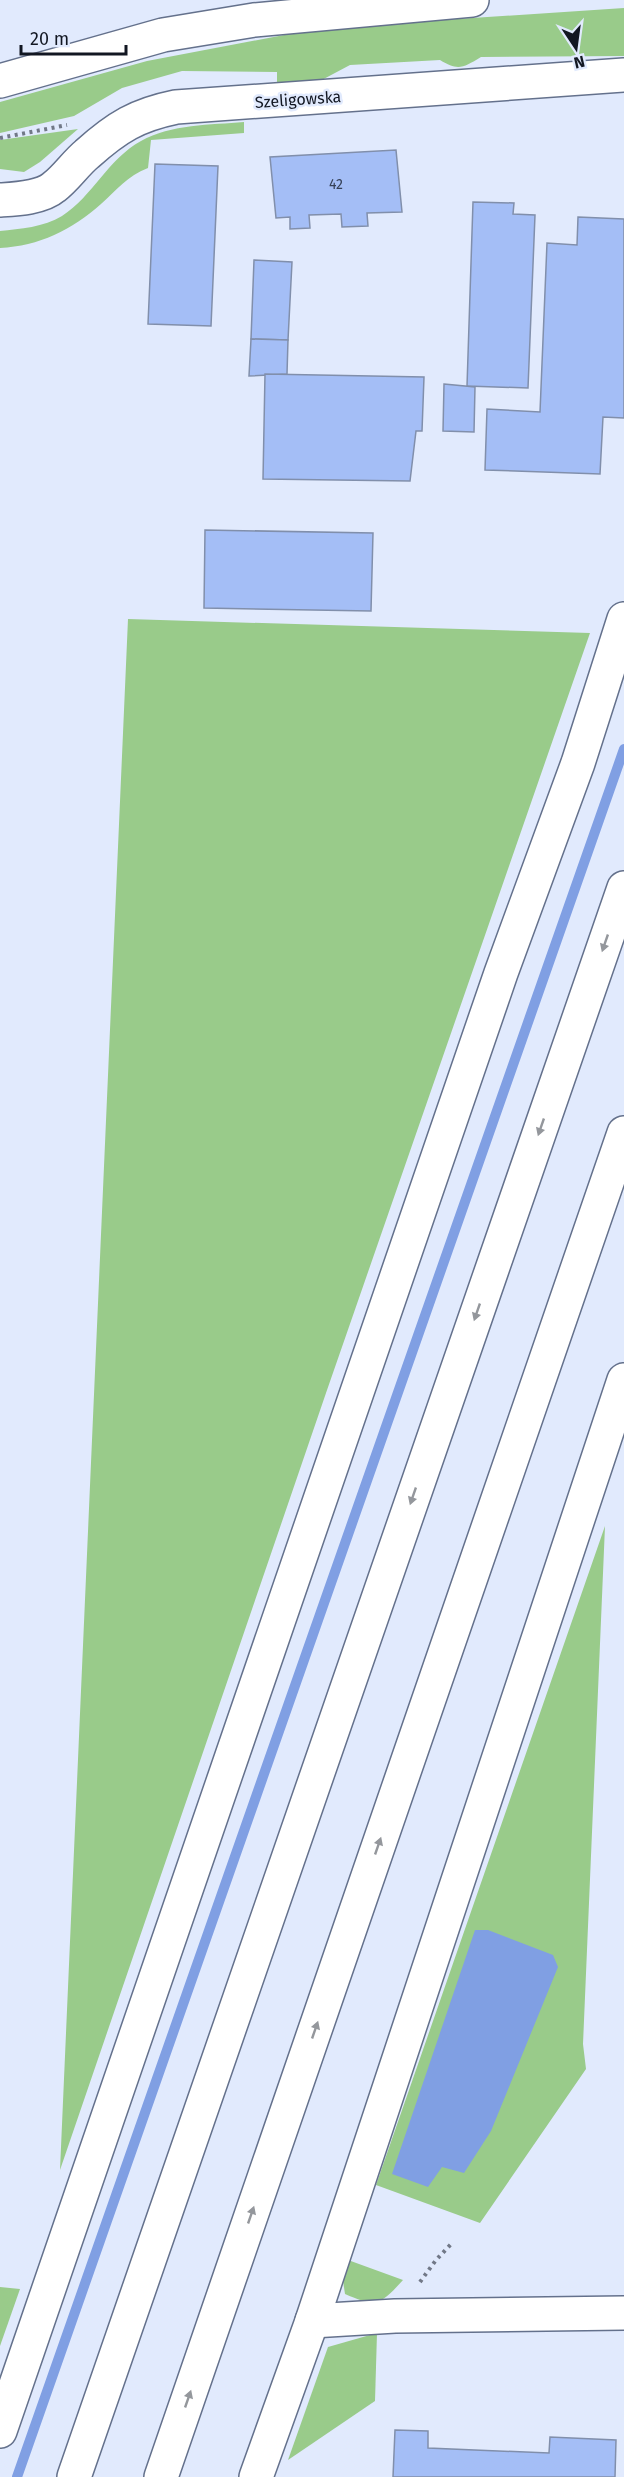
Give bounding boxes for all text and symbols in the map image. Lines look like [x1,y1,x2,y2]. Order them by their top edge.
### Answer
scale bar [21,18,126,56]
north arrow [546,18,606,78]
text: 20 m [30,28,69,50]
text: N [572,52,587,73]
street label: Szeligowska [254,87,342,112]
house number: 42 [329,176,343,193]
one-way arrow [599,934,609,952]
one-way arrow [536,1119,545,1137]
one-way arrow [472,1303,482,1321]
one-way arrow [408,1487,418,1505]
one-way arrow [374,1837,384,1855]
one-way arrow [310,2021,320,2039]
one-way arrow [247,2206,257,2224]
one-way arrow [183,2390,193,2408]

